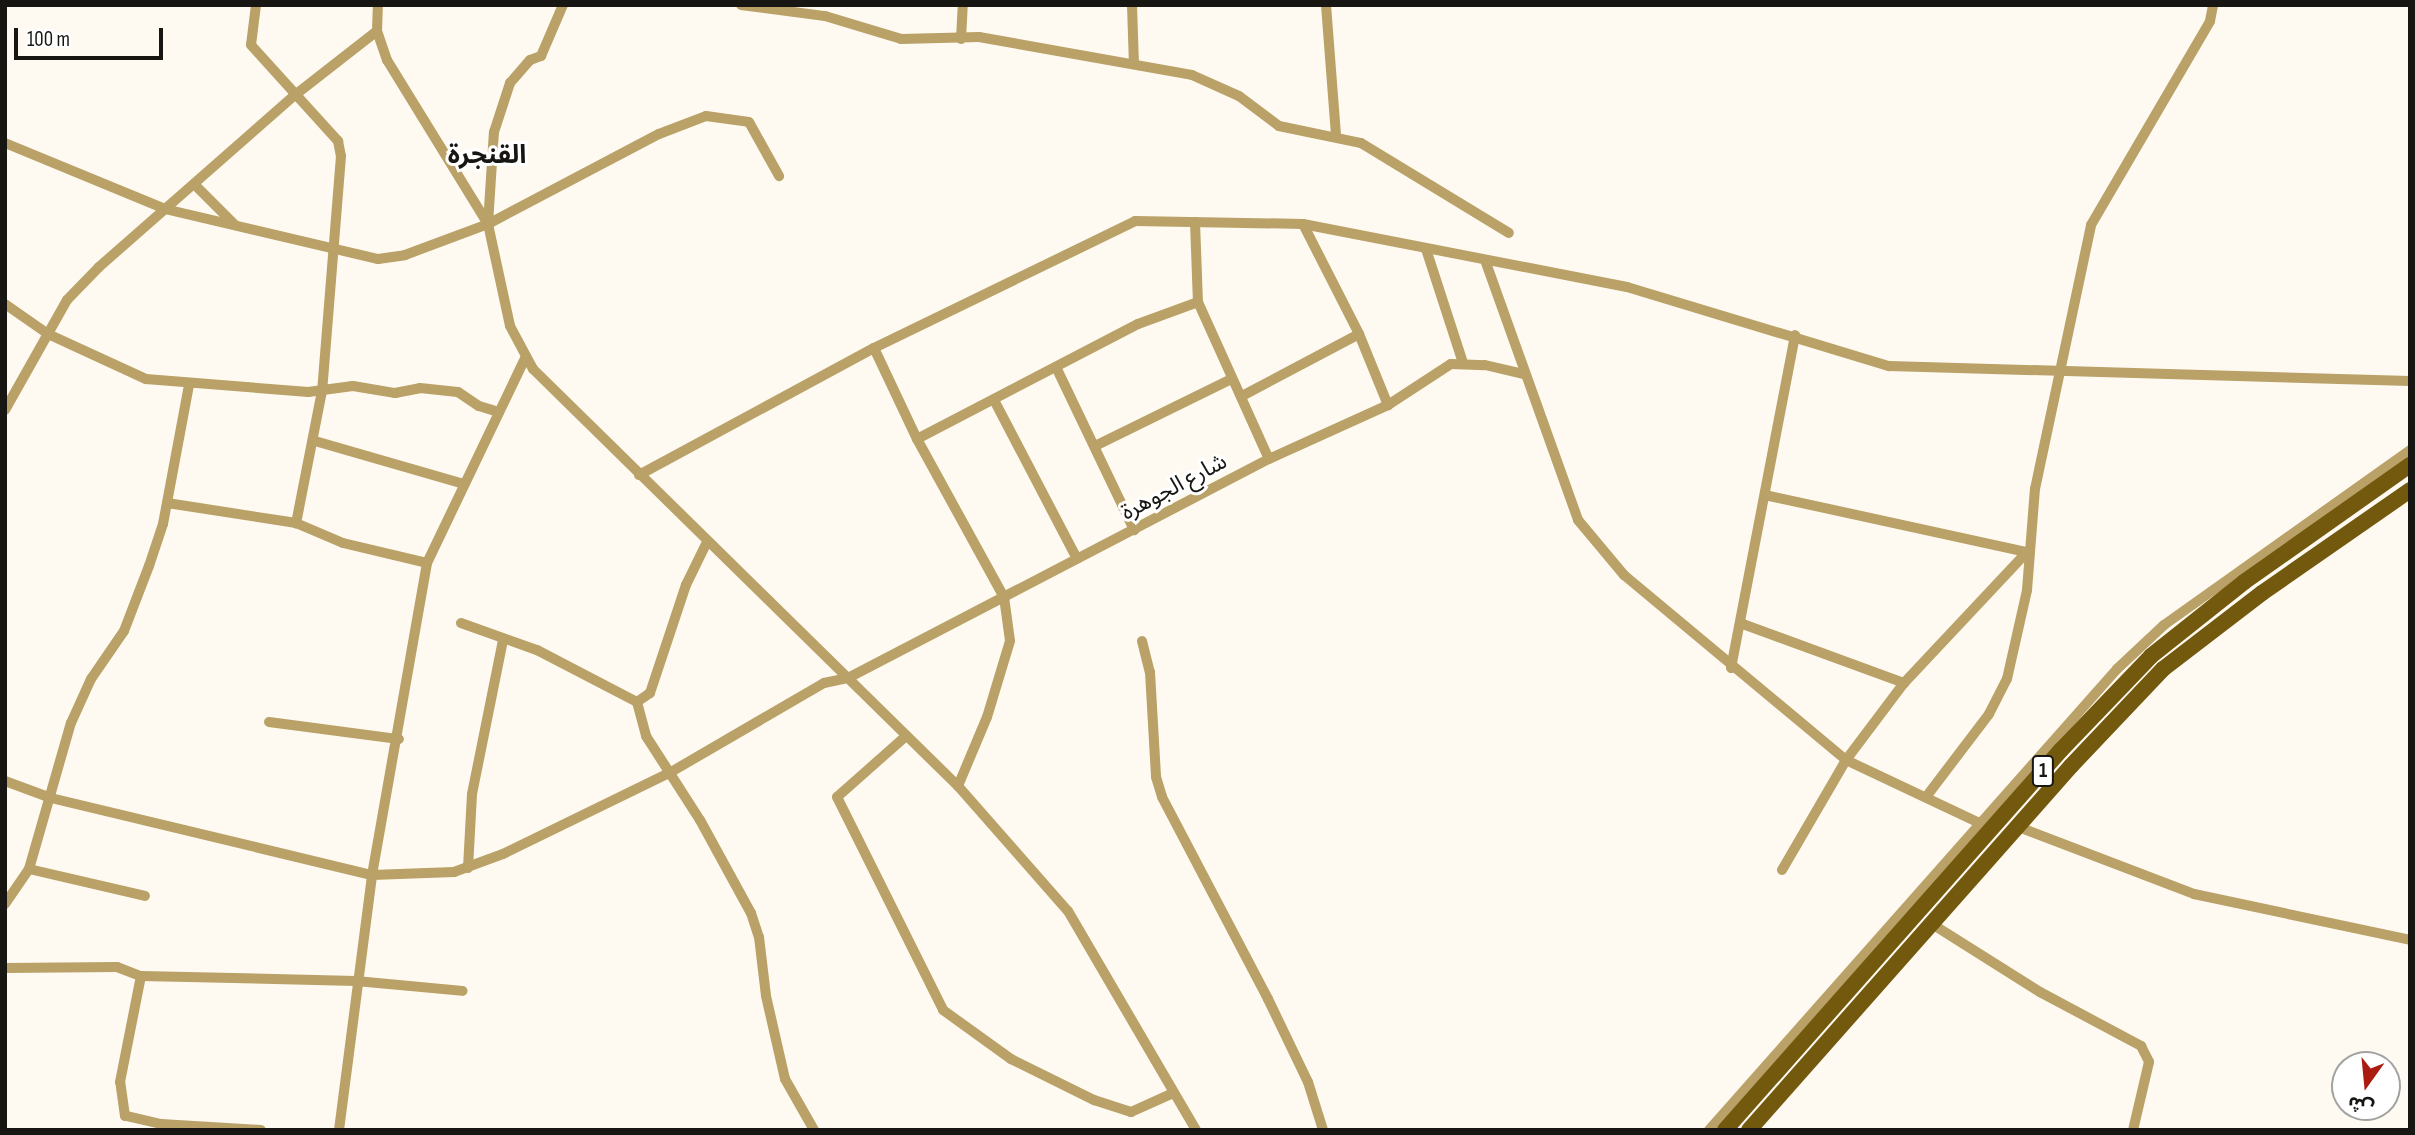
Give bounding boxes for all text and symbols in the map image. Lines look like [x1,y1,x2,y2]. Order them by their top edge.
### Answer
scale bar [18,14,166,58]
text: 100 m [27,27,70,52]
district label: القنجرة [448,140,526,172]
street label: شارع الجوهرة [1116,448,1232,526]
road number: 1 [2031,754,2055,788]
north arrow [2331,1051,2401,1121]
text: ش [2345,1090,2377,1119]

